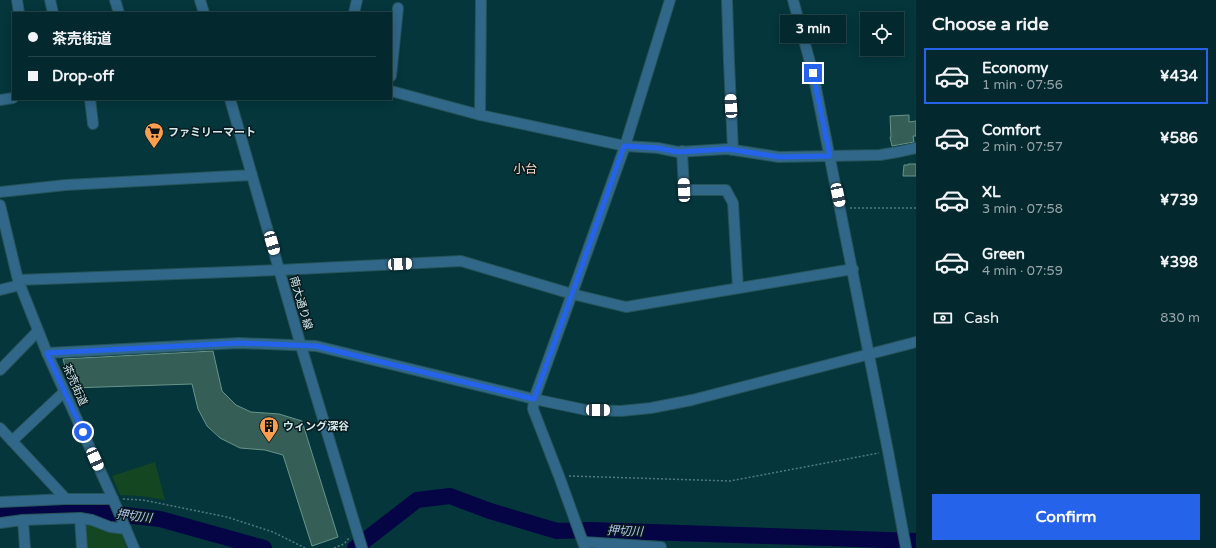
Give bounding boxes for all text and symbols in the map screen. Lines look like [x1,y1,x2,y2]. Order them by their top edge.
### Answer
map controls [860,12,904,56]
button: locate [860,12,904,56]
text: Choose a ride [932,13,1049,35]
callout: 3 min [780,15,846,43]
text: 3 min [796,21,830,37]
text: 茶売街道 [52,30,112,48]
icon: car [934,58,970,94]
text: Economy [982,59,1048,77]
route end [804,64,822,82]
text: Drop-off [52,67,114,85]
text: ¥434 [1160,67,1198,85]
text: 1 min · 07:56 [982,77,1063,93]
car [724,94,738,118]
icon: car [934,120,970,156]
supermarket icon: ファミリーマート [143,121,165,149]
text: Comfort [982,121,1041,139]
place label: ファミリーマート [168,126,256,139]
text: ¥586 [1160,129,1198,147]
text: 2 min · 07:57 [982,139,1063,155]
district label: 小台 [513,162,537,176]
car [678,178,690,202]
car [830,182,846,208]
icon: car [934,182,970,218]
text: XL [982,183,1001,201]
text: ¥739 [1160,191,1198,209]
text: 3 min · 07:58 [982,201,1063,217]
car [263,230,281,256]
icon: car [934,244,970,280]
text: Green [982,245,1025,263]
text: ¥398 [1160,253,1198,271]
car [388,257,412,271]
text: 4 min · 07:59 [982,263,1063,279]
street label: 南大通り線 [287,275,315,331]
icon: cash [932,307,954,329]
text: Cash [964,309,999,327]
text: 830 m [1160,310,1200,326]
street label: 茶売街道 [60,362,90,408]
car [586,404,610,416]
building icon: ウィング深谷 [258,415,280,443]
place label: ウィング深谷 [283,420,349,433]
route start [74,423,92,441]
car [85,446,105,472]
button: Confirm [932,494,1200,540]
water label: 押切川 [115,507,155,525]
water label: 押切川 [607,523,645,539]

